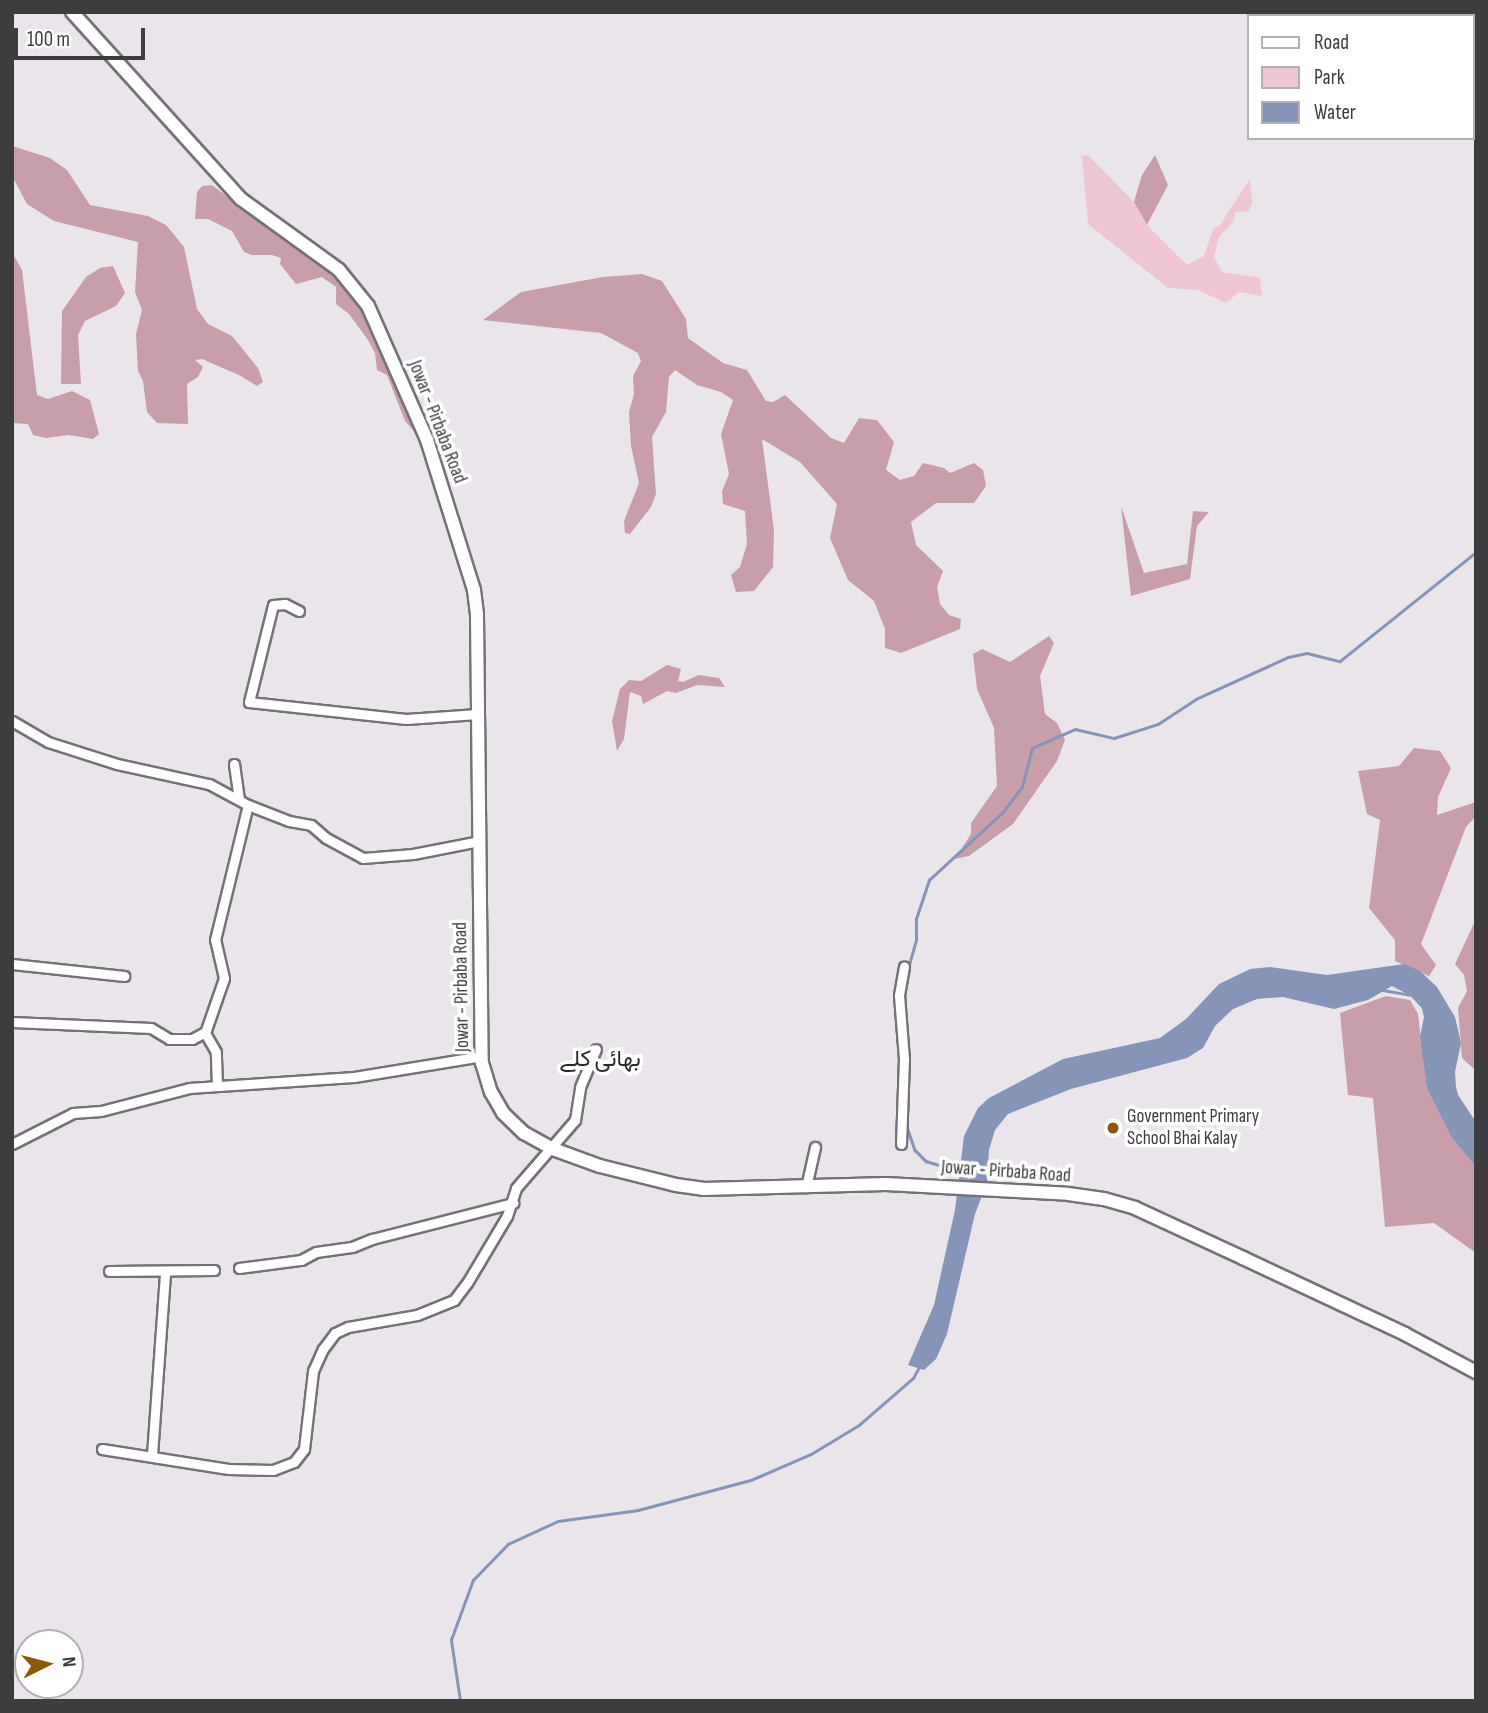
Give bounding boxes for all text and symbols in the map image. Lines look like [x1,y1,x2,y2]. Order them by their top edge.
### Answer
scale bar [18,14,149,58]
legend [1246,14,1474,140]
text: 100 m [27,27,70,52]
text: Road [1314,30,1349,55]
text: Park [1314,65,1345,90]
text: Water [1314,100,1356,125]
street label: Jowar - Pirbaba Road [403,357,471,487]
street label: Jowar - Pirbaba Road [449,922,475,1052]
district label: بھائی كلے [559,1045,641,1073]
place label: Government Primary School Bhai Kalay [1127,1106,1259,1150]
marker: Government Primary School Bhai Kalay [1105,1120,1121,1136]
street label: Jowar - Pirbaba Road [940,1156,1072,1188]
north arrow [14,1629,84,1699]
text: N [56,1656,80,1668]

